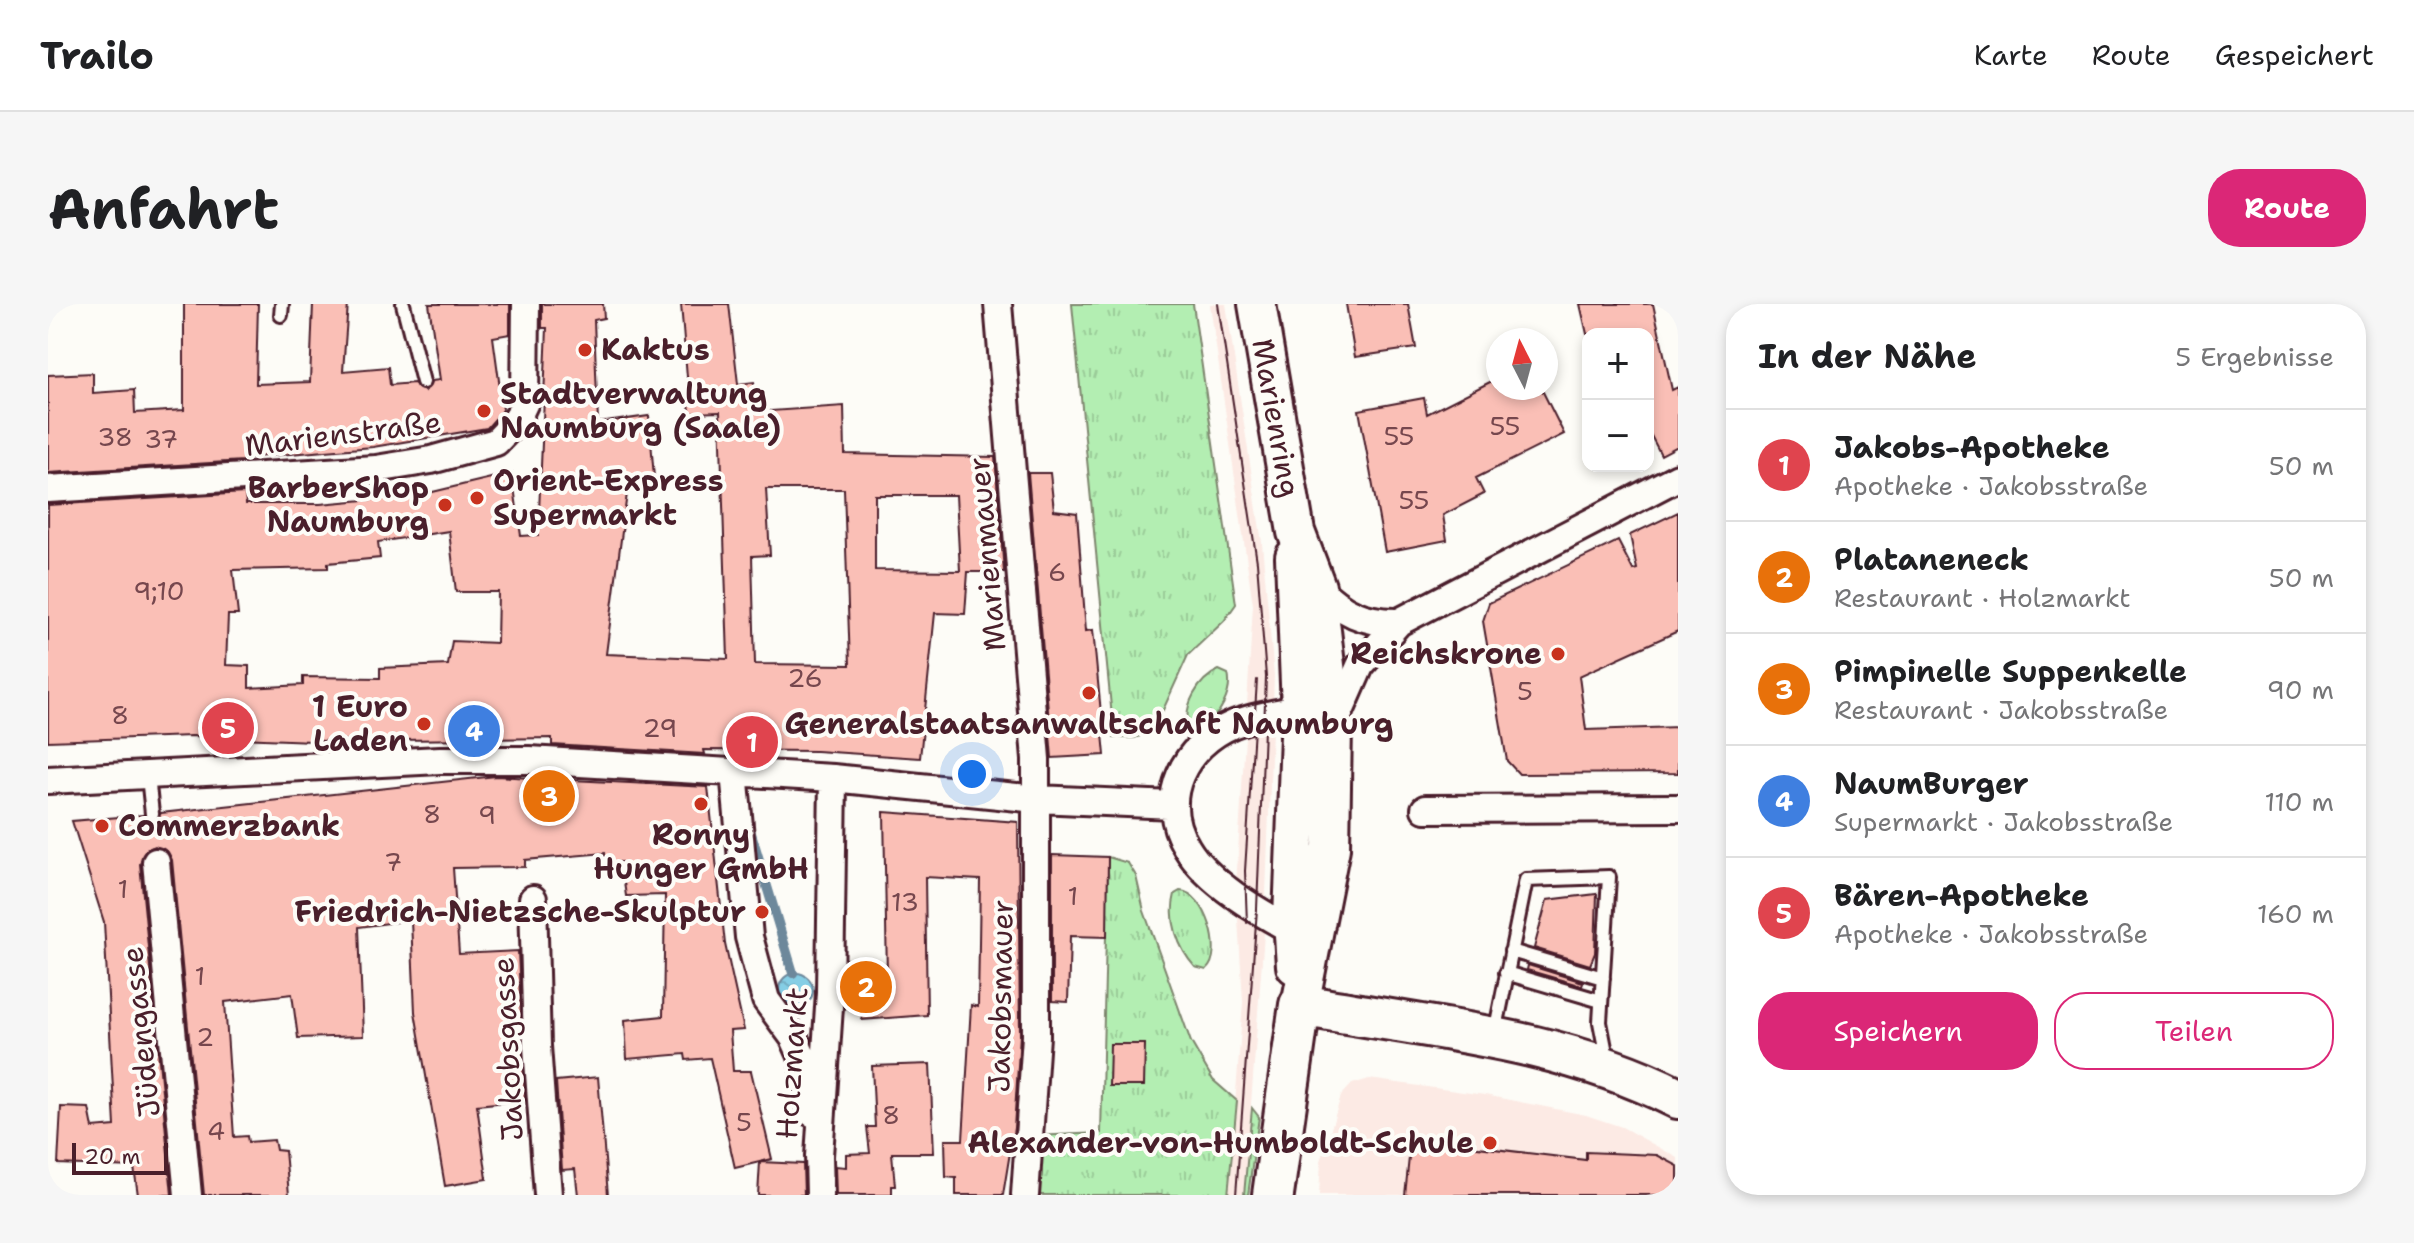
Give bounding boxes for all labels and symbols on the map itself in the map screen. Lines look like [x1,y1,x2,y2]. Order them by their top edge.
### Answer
north arrow [1486,328,1558,400]
place label: Kaktus [601,329,710,370]
street label: Marienring [1242,335,1311,501]
marker: Kaktus [576,341,594,359]
place label: Stadtverwaltung Naumburg (Saale) [500,373,781,448]
street label: Marienstraße [242,401,443,466]
marker: Stadtverwaltung Naumburg (Saale) [475,402,493,420]
house number: 55 [1489,408,1521,443]
house number: 55 [1383,418,1415,453]
house number: 38 [97,419,133,454]
house number: 37 [144,421,178,456]
street label: Marienmauer [958,455,1015,653]
place label: Orient-Express Supermarkt [493,460,724,535]
place label: BarberShop Naumburg [248,467,429,542]
house number: 55 [1398,482,1430,517]
marker: Orient-Express Supermarkt [468,489,486,507]
marker: BarberShop Naumburg [436,496,454,514]
house number: 6 [1048,554,1066,589]
house number: 9;10 [133,573,185,608]
place label: Reichskrone [1350,633,1542,674]
marker: Reichskrone [1549,645,1567,663]
house number: 26 [787,660,823,695]
house number: 5 [1517,673,1533,708]
marker: Generalstaatsanwaltschaft Naumburg [1080,684,1098,702]
place label: 1 Euro Laden [312,686,408,761]
house number: 8 [111,697,129,732]
pin: 5 [202,698,254,758]
pin: 4 [448,701,500,761]
place label: Generalstaatsanwaltschaft Naumburg [784,703,1394,744]
house number: 29 [642,710,678,745]
pin: 1 [726,712,778,772]
marker: 1 Euro Laden [415,715,433,733]
your location [952,754,992,794]
pin: 3 [523,766,575,826]
marker: Ronny Hunger GmbH [692,795,710,813]
house number: 8 [423,796,441,831]
house number: 9 [478,797,496,832]
place label: Commerzbank [118,805,340,846]
place label: Ronny Hunger GmbH [593,814,809,889]
marker: Commerzbank [93,817,111,835]
house number: 7 [384,844,402,879]
house number: 1 [118,871,128,906]
house number: 1 [1068,878,1078,913]
house number: 13 [891,884,919,919]
place label: Friedrich-Nietzsche-Skulptur [295,891,746,932]
street label: Jakobsmauer [978,899,1023,1093]
marker: Friedrich-Nietzsche-Skulptur [753,903,771,921]
street label: Jüdengasse [111,945,170,1119]
street label: Jakobsgasse [482,956,533,1142]
pin: 2 [840,957,892,1017]
house number: 1 [195,958,205,993]
street label: Holzmarkt [766,985,817,1141]
house number: 2 [196,1019,214,1054]
house number: 8 [882,1097,900,1132]
house number: 5 [736,1104,752,1139]
house number: 4 [207,1113,225,1148]
place label: Alexander-von-Humboldt-Schule [968,1122,1474,1163]
marker: Alexander-von-Humboldt-Schule [1481,1134,1499,1152]
scale bar [72,1139,168,1175]

